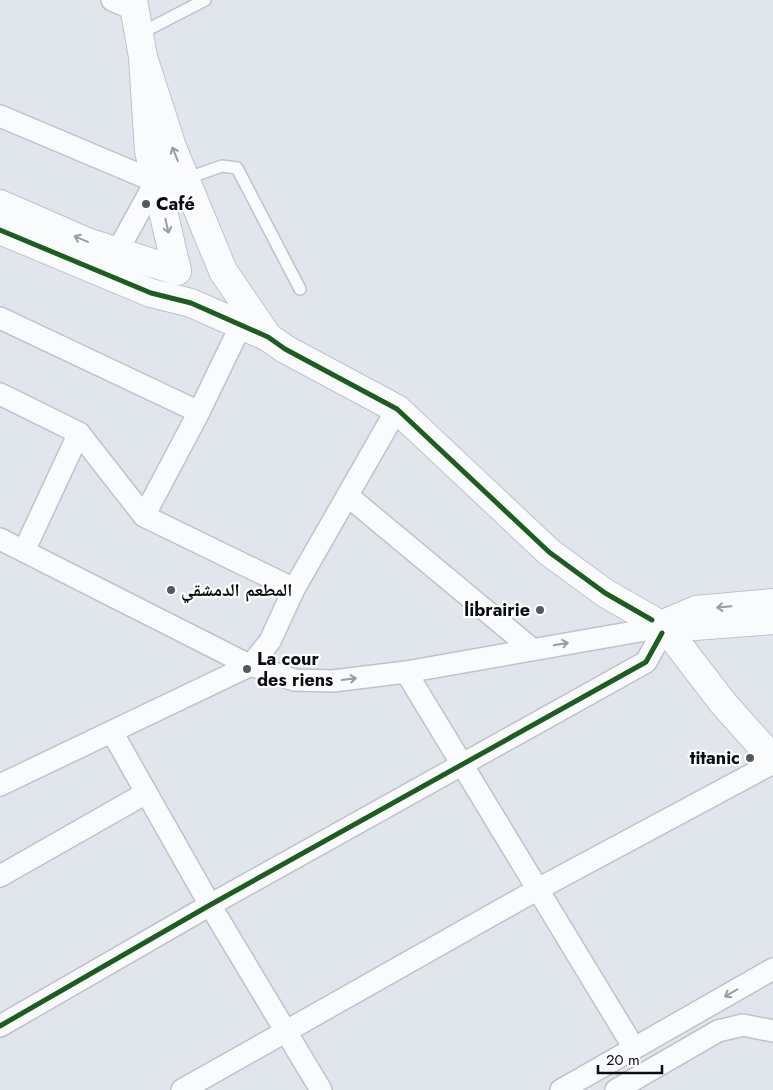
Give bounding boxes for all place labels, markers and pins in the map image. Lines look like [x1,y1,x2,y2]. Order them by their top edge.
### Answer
place label: Café [156,191,195,217]
marker: Café [140,198,152,210]
place label: المطعم الدمشقي [181,577,292,604]
marker: المطعم الدمشقي [165,584,177,596]
place label: librairie [464,597,530,623]
marker: librairie [534,604,546,616]
place label: La cour des riens [257,646,333,693]
marker: La cour des riens [241,663,253,675]
place label: titanic [690,745,740,771]
marker: titanic [744,752,756,764]

